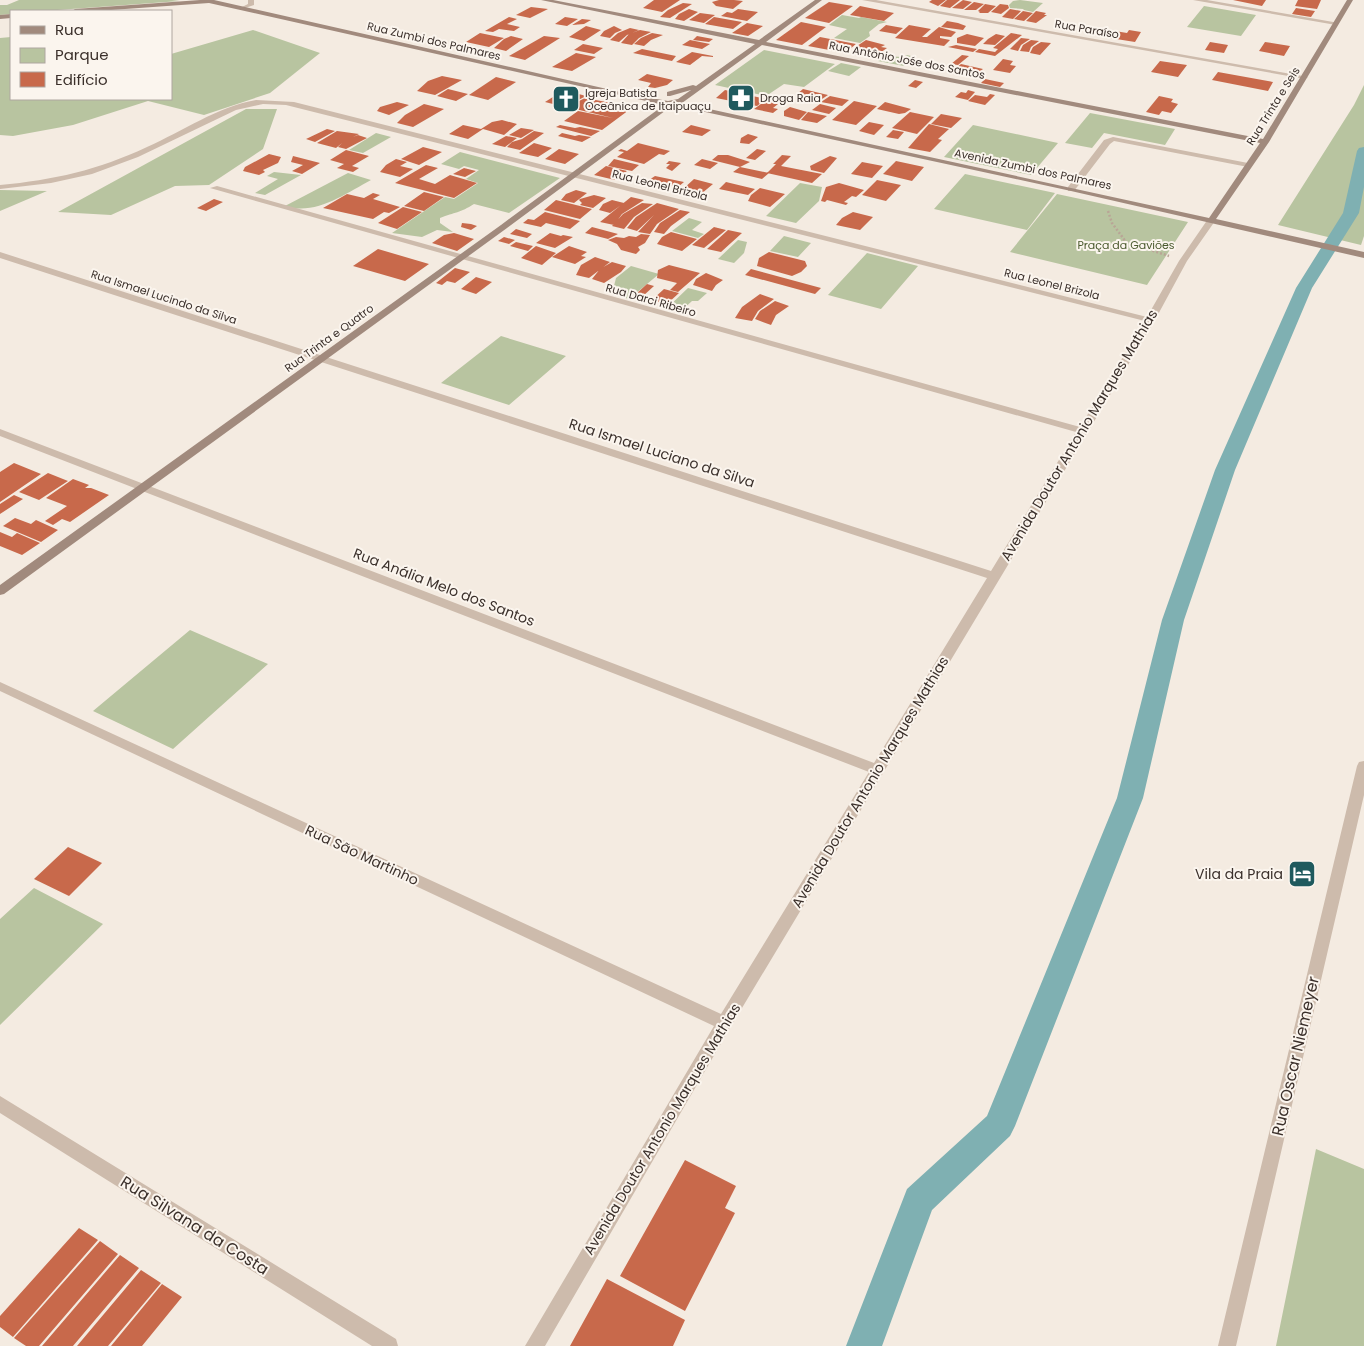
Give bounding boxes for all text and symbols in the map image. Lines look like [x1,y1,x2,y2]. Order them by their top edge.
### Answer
legend [10,10,172,100]
street label: Rua Paraíso [1054,15,1120,43]
street label: Rua Zumbi dos Palmares [366,18,503,64]
text: Rua [55,19,84,40]
street label: Rua Antônio Jośe dos Santos [828,37,987,83]
text: Parque [55,44,108,65]
street label: Rua Trinta e Seis [1242,63,1304,148]
text: Edifício [55,69,108,90]
pharmacy icon: Droga Raia [726,83,756,113]
church icon: Igreja Batista Oceânica de Itaipuaçu [551,84,581,114]
place label: Igreja Batista Oceânica de Itaipuaçu [585,85,711,114]
place label: Droga Raia [760,90,821,106]
street label: Avenida Zumbi dos Palmares [953,144,1113,194]
street label: Rua Leonel Brizola [611,165,709,205]
park label: Praça da Gaviões [1077,237,1175,253]
street label: Rua Leonel Brizola [1003,264,1101,304]
street label: Rua Ismael Lucindo da Silva [89,266,239,328]
street label: Rua Darci Ribeiro [604,279,698,321]
street label: Rua Trinta e Quatro [281,300,377,376]
street label: Avenida Doutor Antonio Marques Mathias [996,306,1162,564]
street label: Rua Ismael Luciano da Silva [566,413,758,493]
street label: Rua Anália Melo dos Santos [350,543,538,631]
street label: Avenida Doutor Antonio Marques Mathias [787,653,953,911]
street label: Rua São Martinho [302,820,422,890]
hotel icon: Vila da Praia [1287,859,1317,889]
place label: Vila da Praia [1195,864,1283,884]
street label: Rua Oscar Niemeyer [1266,974,1325,1138]
street label: Avenida Doutor Antonio Marques Mathias [579,1000,745,1258]
street label: Rua Silvana da Costa [116,1170,273,1280]

